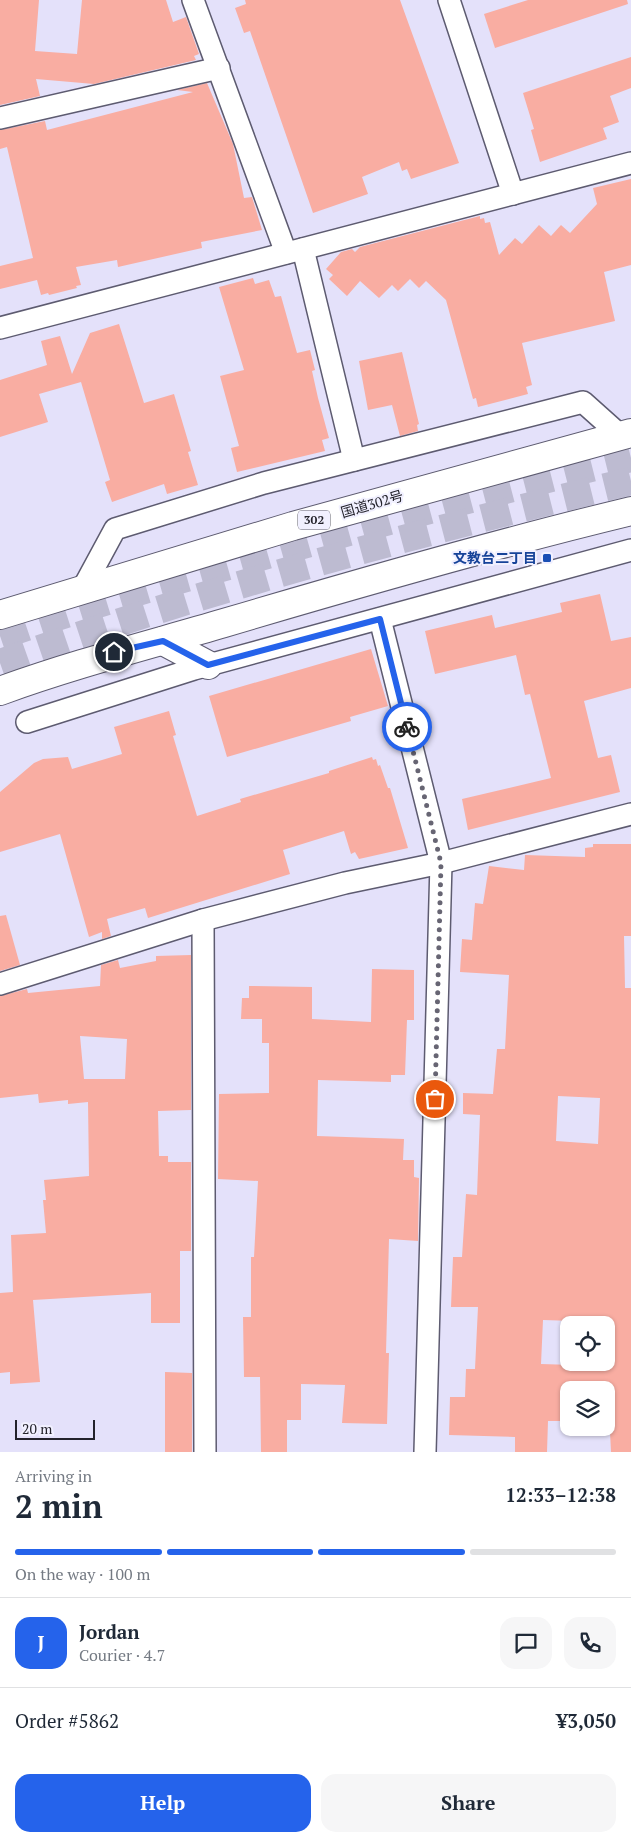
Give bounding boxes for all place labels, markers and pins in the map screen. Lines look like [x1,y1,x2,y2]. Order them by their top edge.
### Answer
place label: 文教台二丁目 [453,548,537,567]
marker: 文教台二丁目 [541,552,553,564]
pin [93,631,135,673]
pin [414,1078,456,1120]

